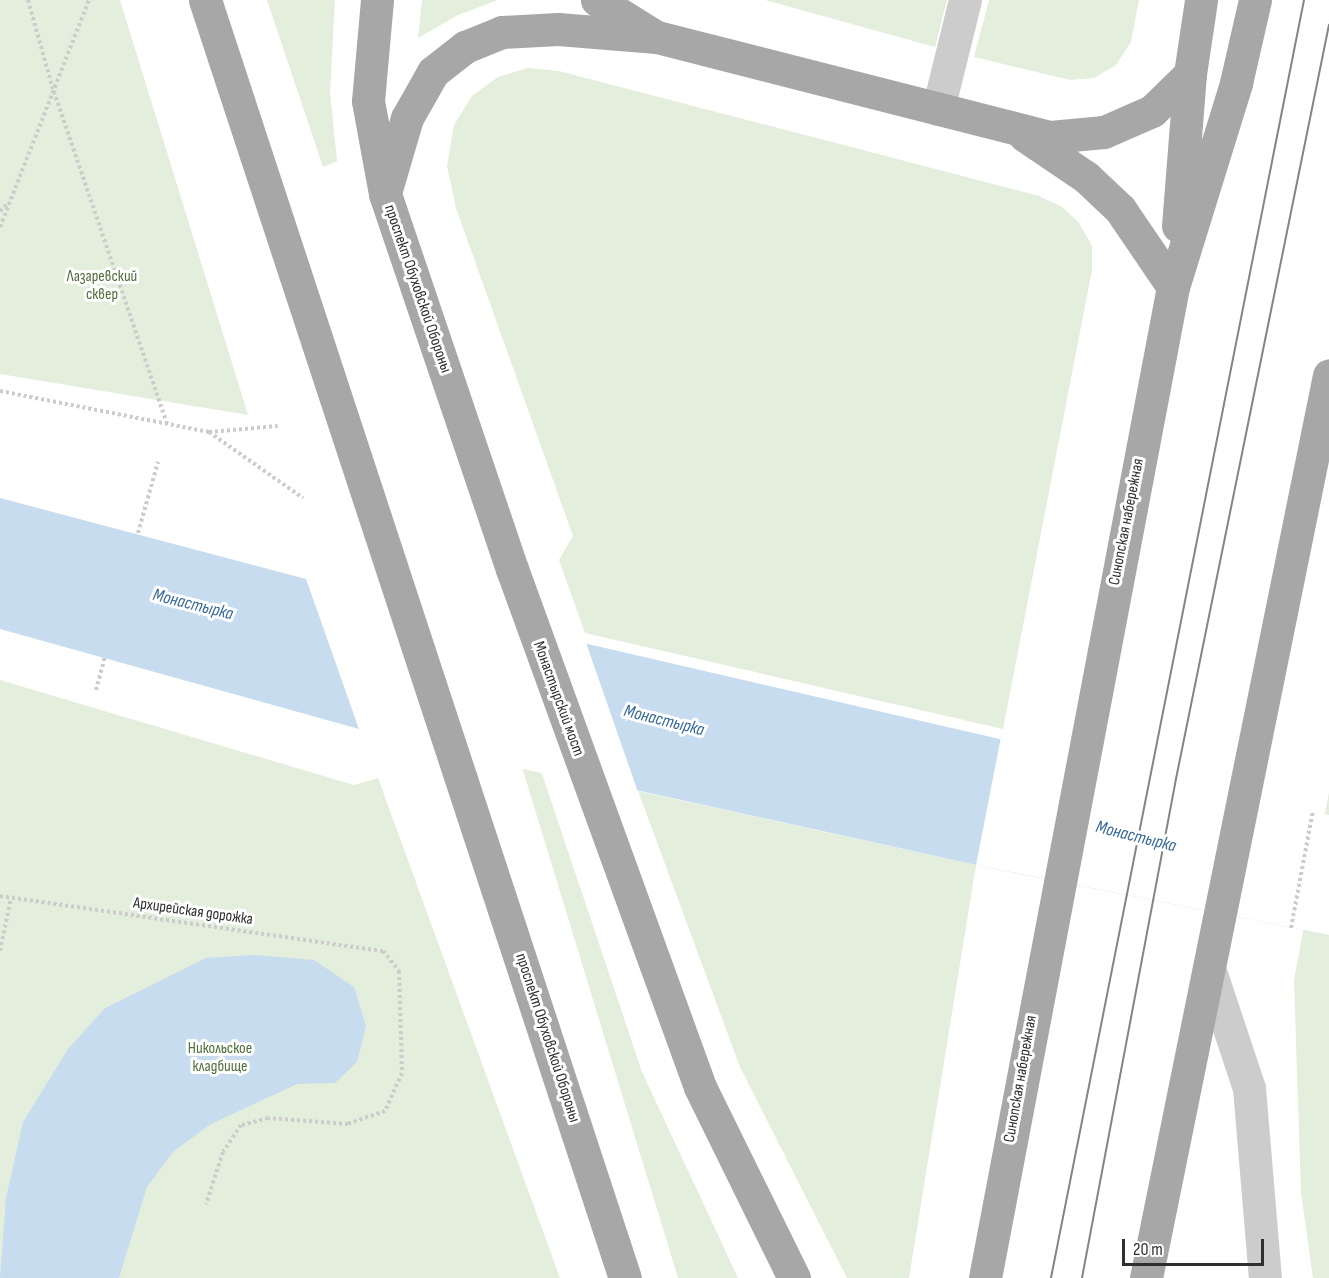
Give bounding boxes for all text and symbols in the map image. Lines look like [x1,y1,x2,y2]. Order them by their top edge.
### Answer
street label: проспект Обуховской Обороны [379,202,455,376]
park label: Лазаревский сквер [67,267,137,305]
street label: Синопская набережная [1105,457,1149,587]
water label: Монастырка [151,585,235,625]
street label: Монастырский мост [528,639,588,759]
water label: Монастырка [622,701,706,741]
water label: Монастырка [1094,817,1178,857]
street label: Архирейская дорожка [132,894,254,930]
street label: проспект Обуховской Обороны [511,951,583,1125]
street label: Синопская набережная [1000,1014,1042,1144]
park label: Никольское кладбище [188,1039,252,1077]
scale bar [1125,1227,1268,1265]
text: 20 m [1133,1239,1163,1260]

